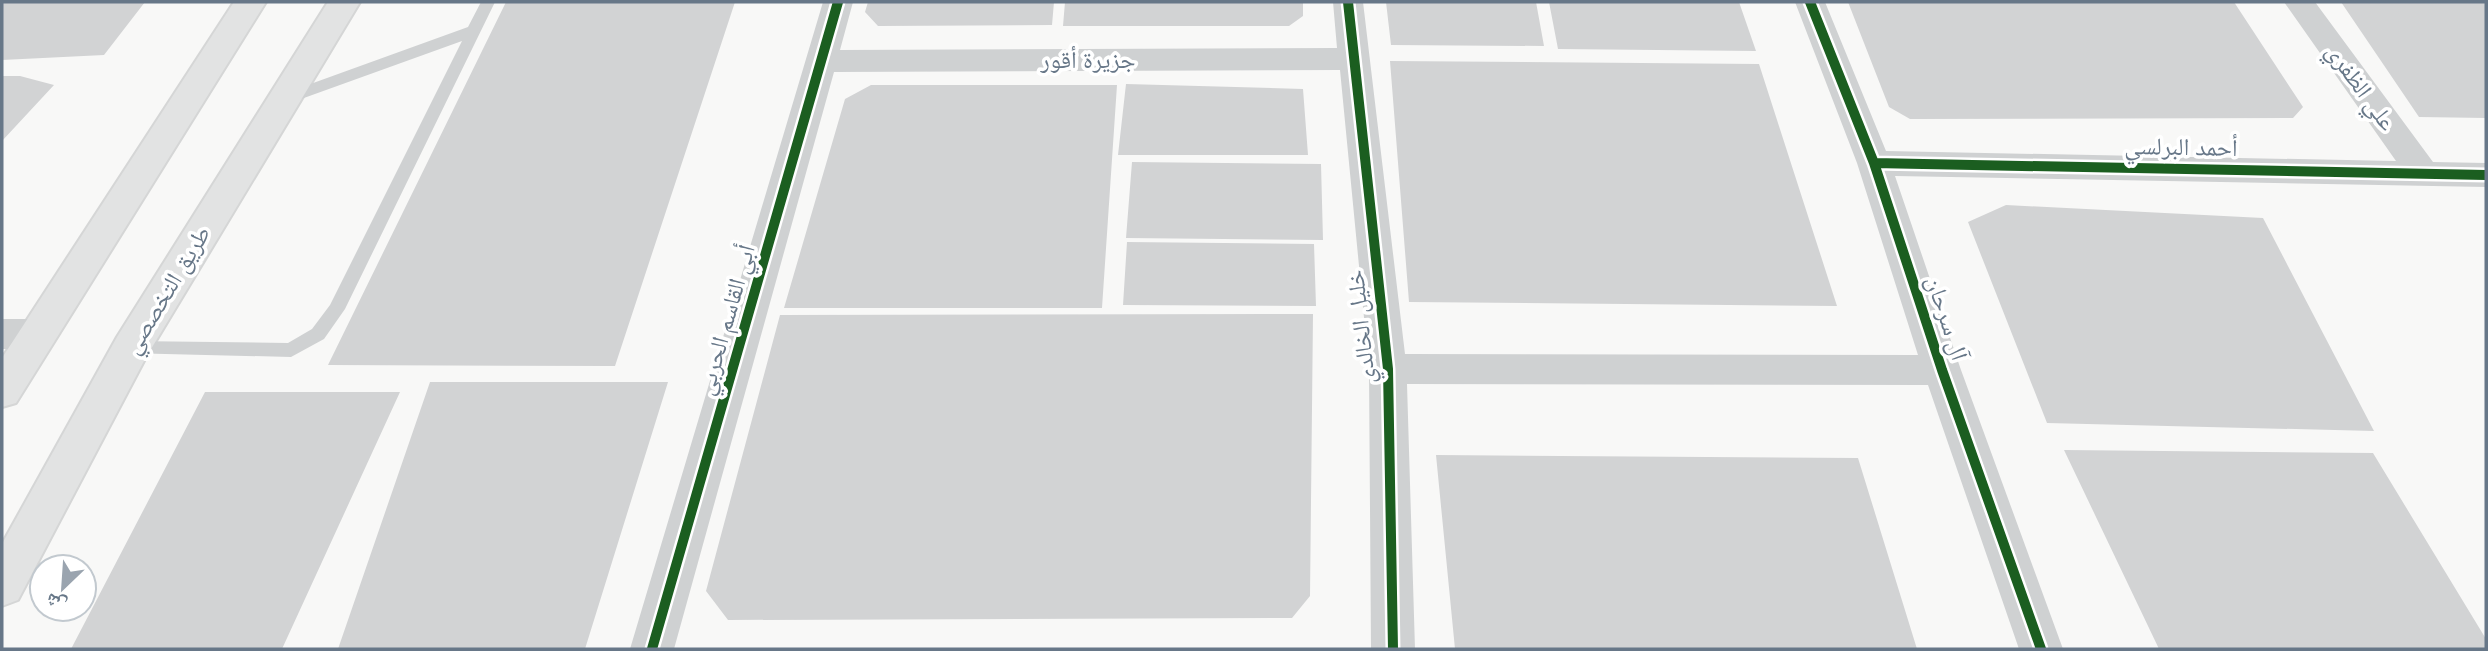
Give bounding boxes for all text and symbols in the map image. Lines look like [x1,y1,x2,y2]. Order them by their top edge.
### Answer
street label: علي الظفري [2316,37,2403,139]
street label: جزيرة أقور [1039,44,1136,75]
street label: أحمد البرلسي [2124,130,2238,167]
street label: طريق التخصصي [116,220,221,362]
street label: أبي القاسم الحربي [689,241,766,400]
street label: خليل الخالدي [1339,268,1386,386]
street label: آل سرحان [1919,272,1976,365]
north arrow [28,553,98,623]
text: ش [42,587,70,619]

